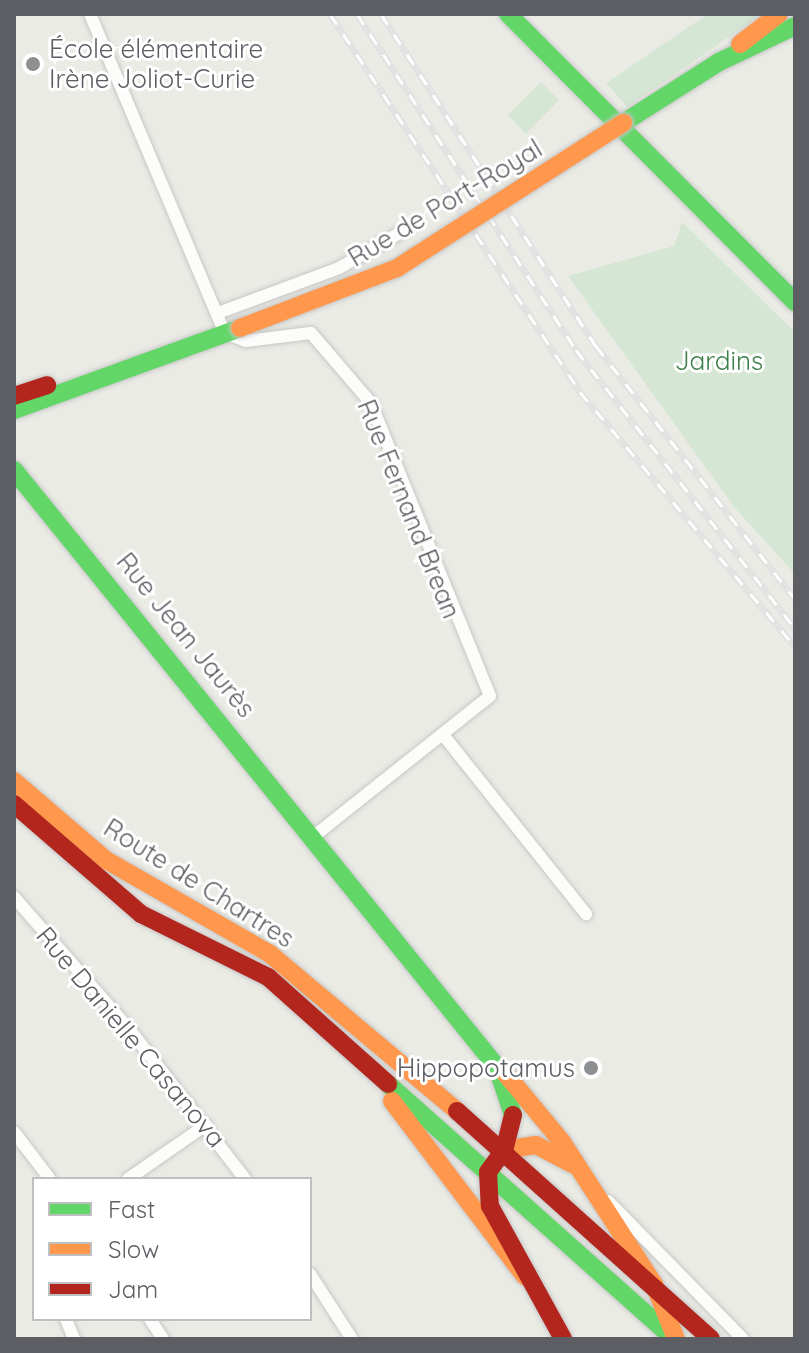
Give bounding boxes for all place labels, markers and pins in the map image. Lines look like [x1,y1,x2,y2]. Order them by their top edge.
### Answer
place label: École élémentaire Irène Joliot-Curie [49,33,263,94]
marker: École élémentaire Irène Joliot-Curie [24,55,42,73]
place label: Hippopotamus [397,1052,575,1084]
marker: Hippopotamus [582,1059,600,1077]

